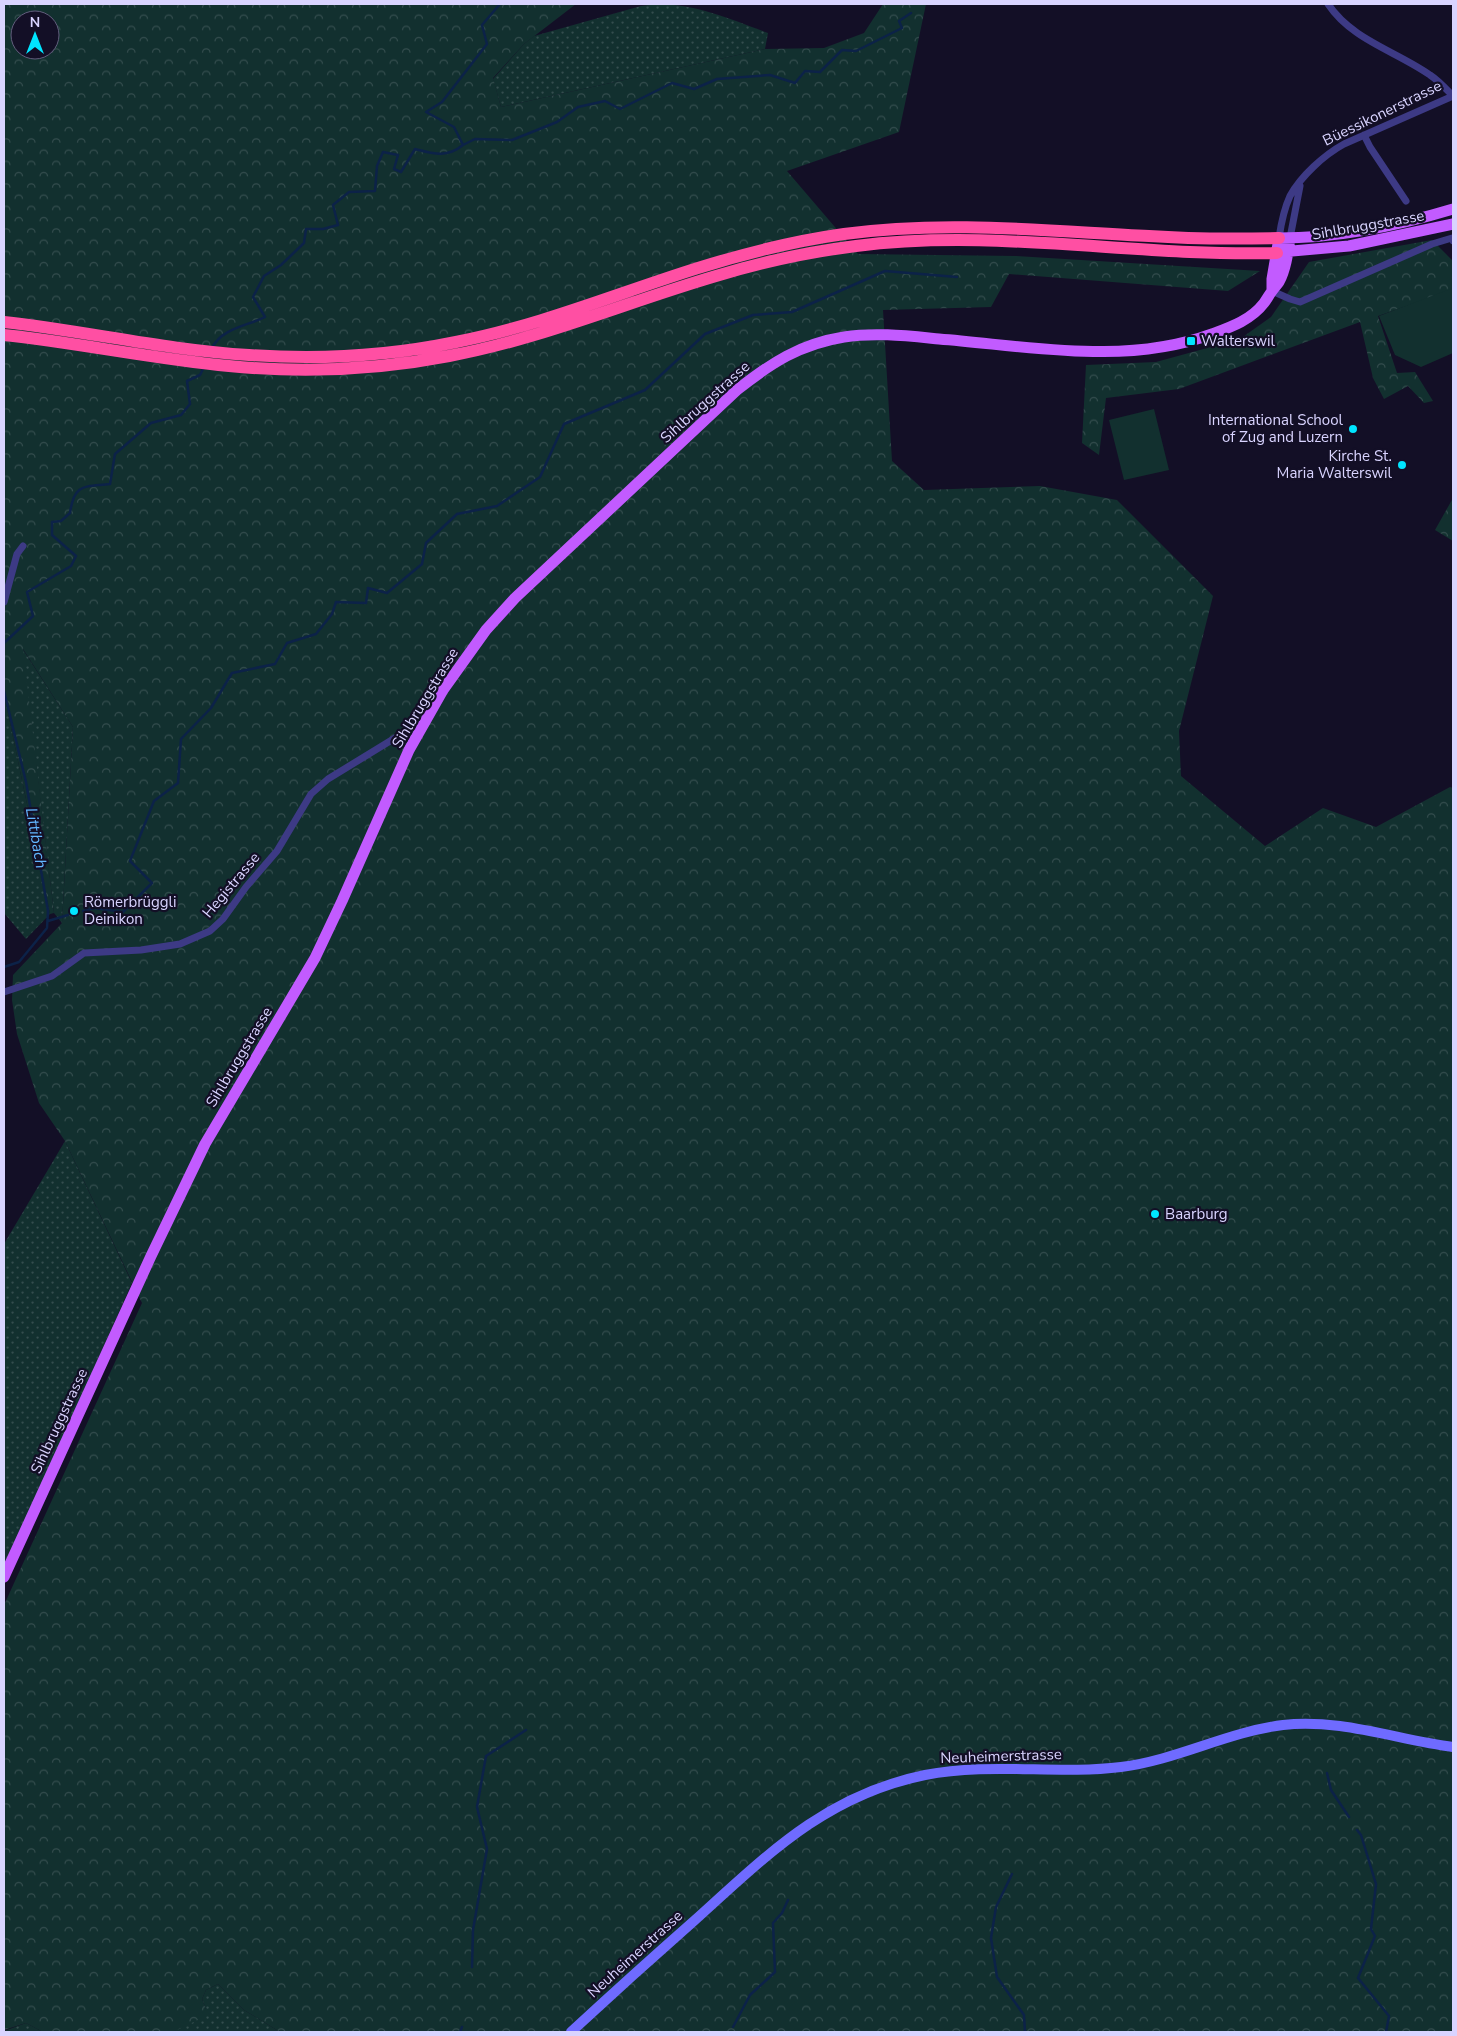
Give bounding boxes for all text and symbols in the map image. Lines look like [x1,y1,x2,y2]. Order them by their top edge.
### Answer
north arrow [10,10,60,60]
text: N [30,13,40,32]
street label: Büessikonerstrasse [1319,76,1445,150]
street label: Sihlbruggstrasse [1310,205,1426,245]
place label: Walterswil [1201,331,1276,351]
marker: Walterswil [1185,335,1197,347]
street label: Sihlbruggstrasse [656,356,754,448]
place label: International School of Zug and Luzern [1208,410,1344,447]
marker: International School of Zug and Luzern [1347,423,1359,435]
place label: Kirche St. Maria Walterswil [1277,446,1393,483]
marker: Kirche St. Maria Walterswil [1396,459,1408,471]
street label: Sihlbruggstrasse [387,644,463,752]
water label: Littibach [20,806,52,870]
street label: Hegistrasse [198,848,264,922]
place label: Römerbrüggli Deinikon [84,892,176,929]
marker: Römerbrüggli Deinikon [68,905,80,917]
street label: Sihlbruggstrasse [201,1003,277,1111]
place label: Baarburg [1165,1204,1228,1224]
marker: Baarburg [1149,1208,1161,1220]
street label: Sihlbruggstrasse [26,1365,92,1477]
street label: Neuheimerstrasse [940,1744,1062,1768]
street label: Neuheimerstrasse [583,1906,687,2002]

